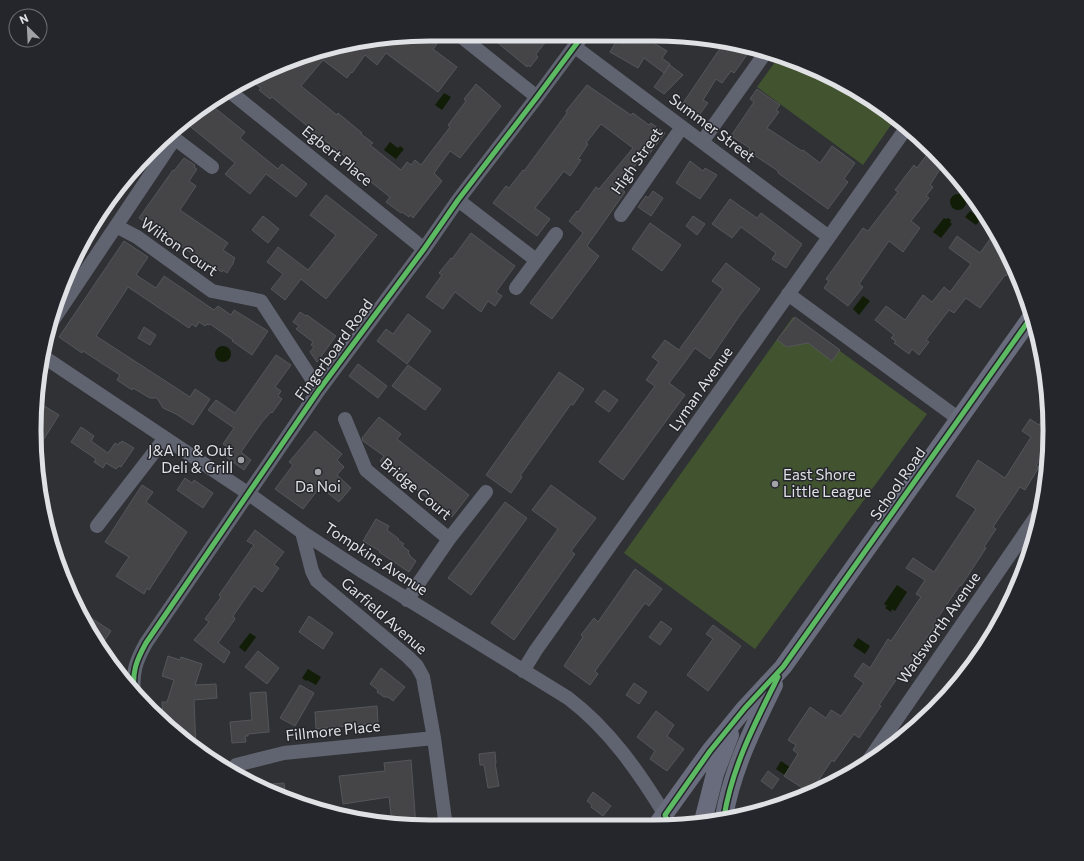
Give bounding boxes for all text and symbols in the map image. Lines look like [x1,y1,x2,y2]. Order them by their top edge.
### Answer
north arrow [8,8,48,48]
text: N [17,11,30,26]
street label: Summer Street [666,89,759,165]
street label: Egbert Place [299,121,376,189]
street label: High Street [607,124,666,197]
street label: Wilton Court [138,213,221,279]
street label: Fingerboard Road [290,295,376,404]
street label: Lyman Avenue [665,343,736,434]
place label: J&A In & Out Deli & Grill [148,441,233,476]
street label: School Road [866,444,929,523]
street label: Bridge Court [378,453,456,523]
marker: J&A In & Out Deli & Grill [236,455,246,465]
place label: East Shore Little League [783,465,871,500]
marker: Da Noi [313,467,323,477]
place label: Da Noi [295,477,341,495]
marker: East Shore Little League [770,479,780,489]
street label: Tompkins Avenue [321,518,432,598]
street label: Wadsworth Avenue [893,568,983,687]
street label: Garfield Avenue [338,573,431,657]
street label: Fillmore Place [285,716,381,744]

